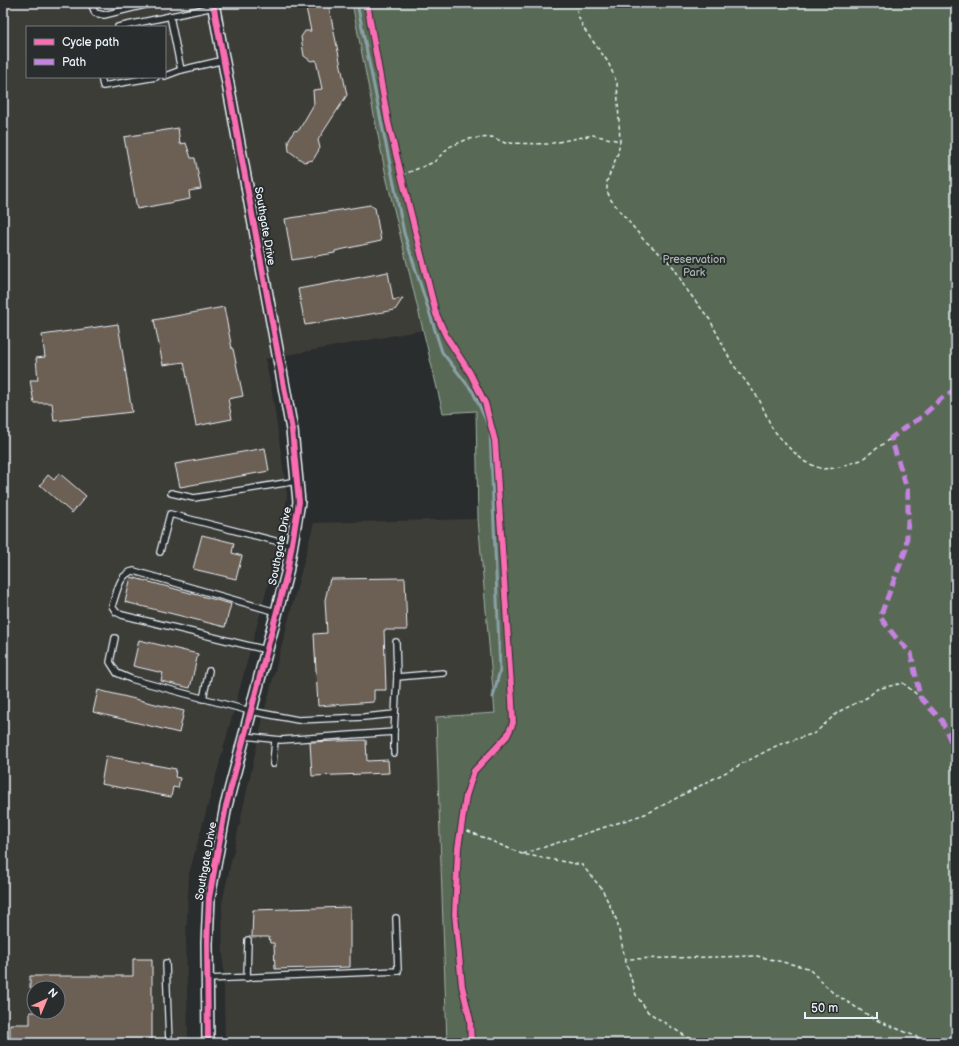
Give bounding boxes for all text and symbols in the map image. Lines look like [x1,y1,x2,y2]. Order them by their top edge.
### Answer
legend [26,26,166,78]
text: Cycle path [62,35,119,50]
text: Path [62,55,87,70]
street label: Southgate Drive [252,186,278,267]
park label: Preservation Park [663,253,725,279]
street label: Southgate Drive [266,505,294,586]
street label: Southgate Drive [193,820,219,901]
north arrow [26,980,66,1020]
text: N [45,986,60,1001]
scale bar [805,994,877,1020]
text: 50 m [811,1001,838,1016]

